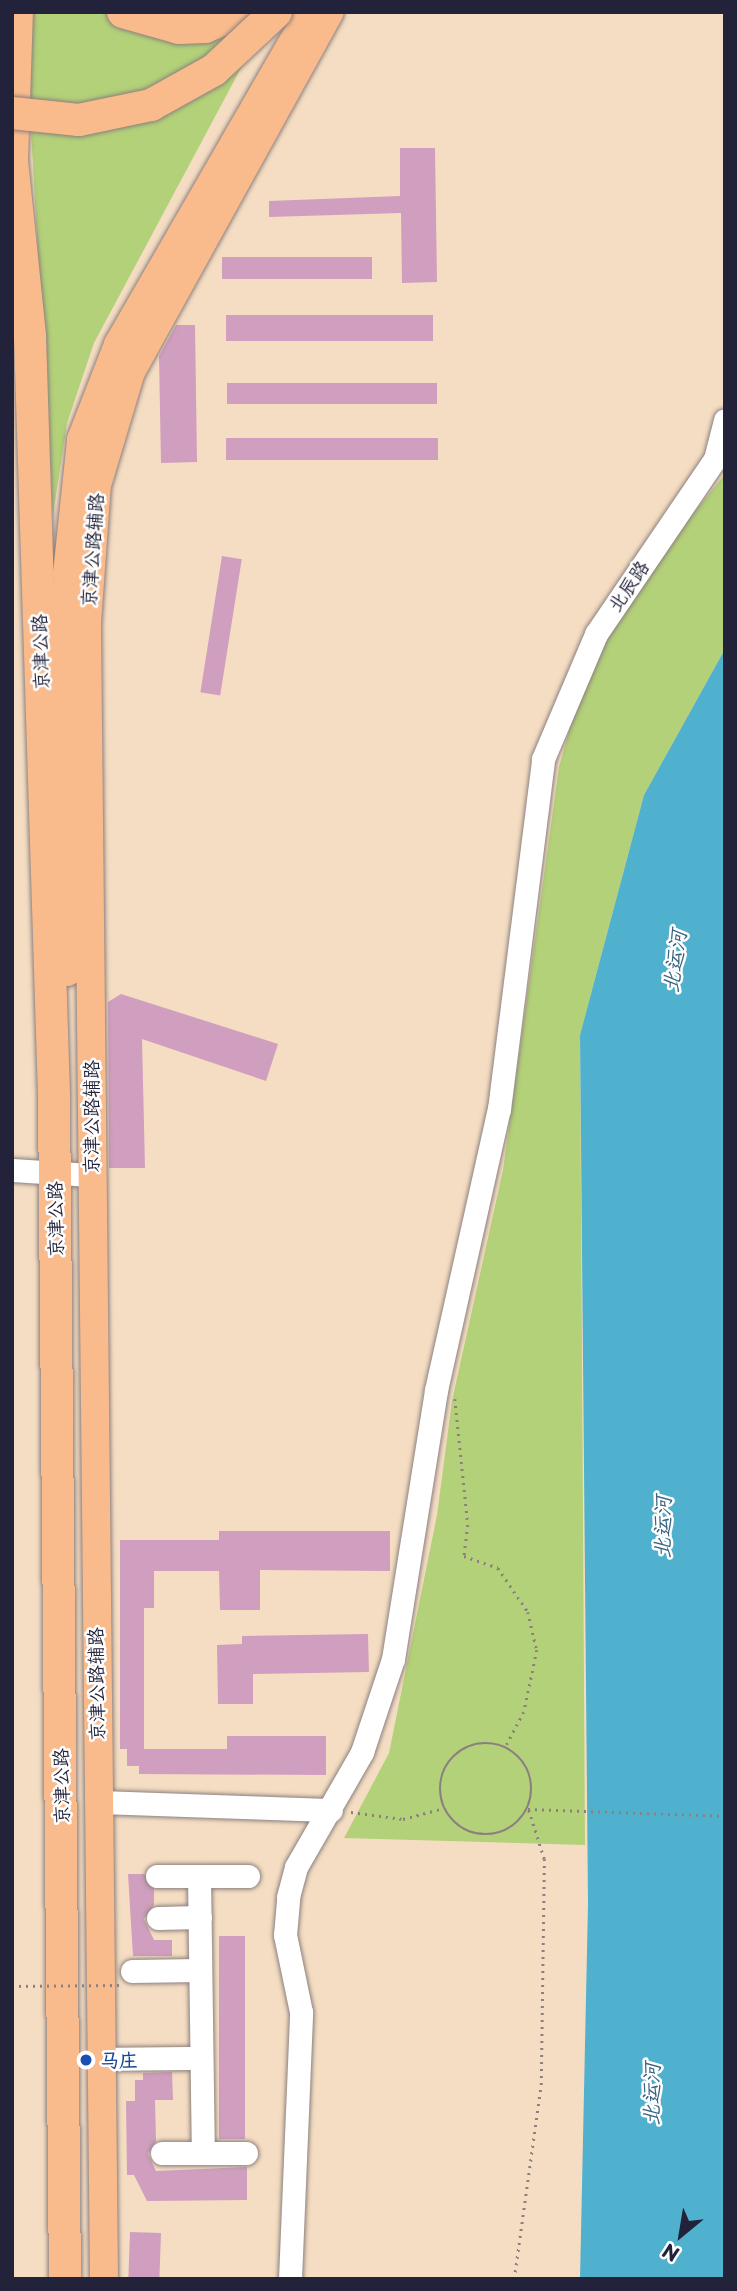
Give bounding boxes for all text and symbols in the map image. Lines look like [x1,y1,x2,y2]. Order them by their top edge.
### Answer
street label: 京津公路辅路 [77,492,107,608]
street label: 北辰路 [603,556,653,616]
street label: 京津公路 [27,614,53,690]
water label: 北运河 [656,928,690,994]
street label: 京津公路辅路 [80,1060,102,1174]
street label: 京津公路 [43,1181,67,1257]
water label: 北运河 [648,1495,674,1559]
street label: 京津公路辅路 [84,1627,108,1741]
street label: 京津公路 [49,1748,73,1824]
place label: 马庄 [100,2049,138,2071]
marker: 马庄 [78,2052,94,2068]
water label: 北运河 [637,2062,663,2126]
north arrow [646,2200,716,2270]
text: N [657,2237,684,2269]

